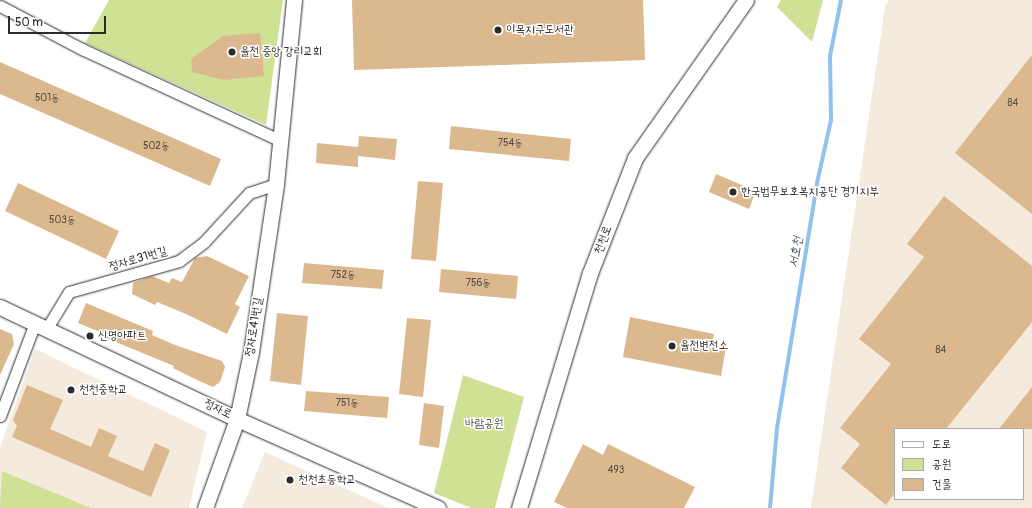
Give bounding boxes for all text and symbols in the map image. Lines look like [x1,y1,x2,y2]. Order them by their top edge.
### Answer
scale bar [10,8,108,34]
text: 50 m [15,15,43,30]
place label: 이목지구도서관 [506,23,574,37]
marker: 이목지구도서관 [493,25,503,35]
place label: 율전 중앙 강리교회 [240,45,322,59]
marker: 율전 중앙 강리교회 [227,47,237,57]
house number: 501동 [35,93,59,105]
house number: 84 [1008,98,1018,110]
house number: 754동 [498,138,522,150]
house number: 502동 [143,141,169,153]
place label: 한국법무보호복지공단 경기지부 [741,185,879,199]
marker: 한국법무보호복지공단 경기지부 [728,187,738,197]
house number: 503동 [49,215,75,227]
street label: 천천로 [591,224,615,256]
water label: 서호천 [786,235,806,269]
street label: 정자로31번길 [107,244,169,274]
house number: 752동 [331,270,355,282]
house number: 756동 [466,278,490,290]
street label: 정자로41번길 [242,296,266,358]
place label: 신명아파트 [98,329,146,343]
marker: 신명아파트 [85,331,95,341]
place label: 율전변전소 [680,339,728,353]
marker: 율전변전소 [667,341,677,351]
house number: 84 [936,345,946,357]
place label: 천천중학교 [79,383,127,397]
marker: 천천중학교 [66,385,76,395]
street label: 정자로 [202,396,234,422]
house number: 751동 [336,398,358,410]
park label: 바람공원 [465,417,503,431]
legend [894,428,1024,500]
text: 도로 [932,437,951,452]
text: 공원 [932,457,951,472]
house number: 493 [608,465,624,477]
place label: 천천초등학교 [298,473,356,487]
marker: 천천초등학교 [285,475,295,485]
text: 건물 [932,477,951,492]

